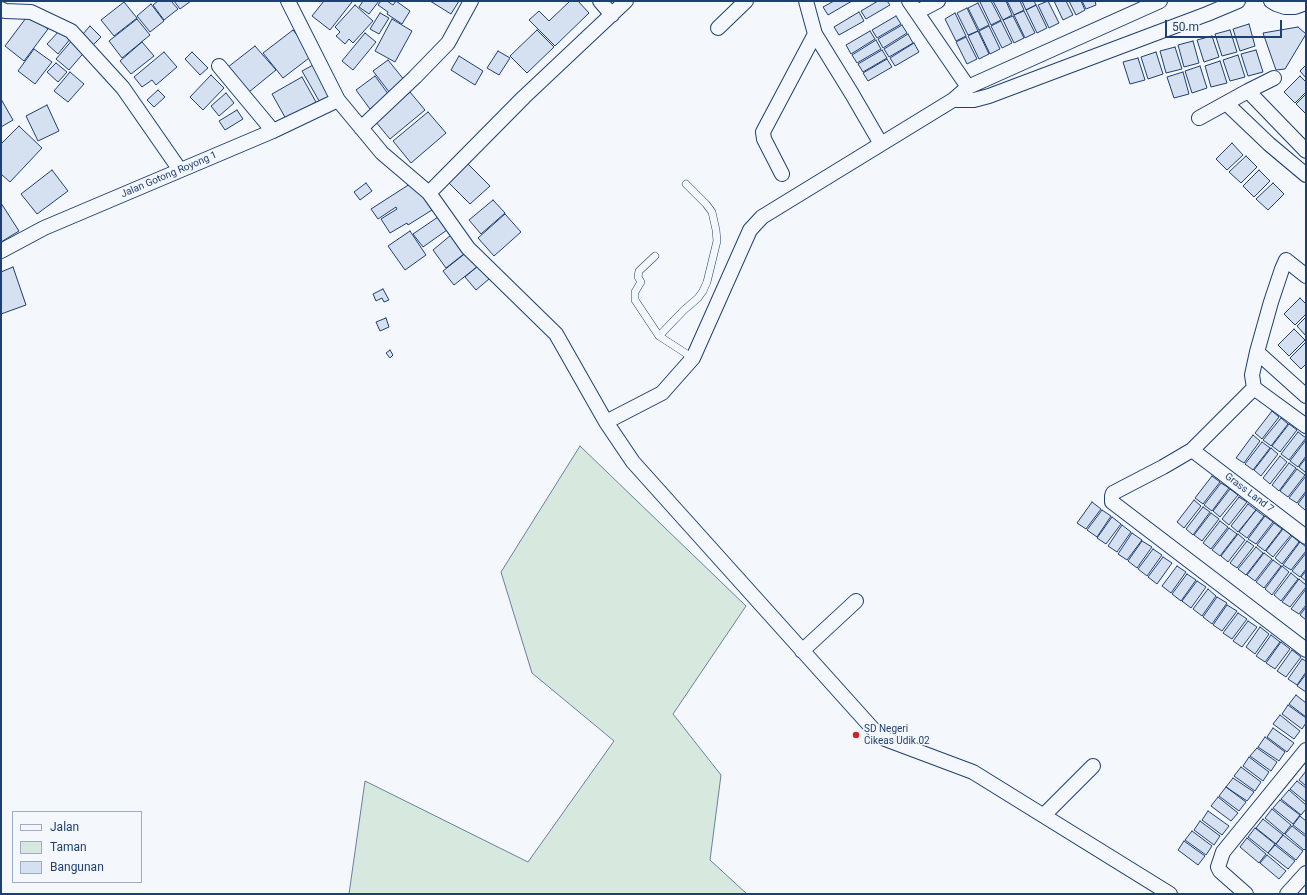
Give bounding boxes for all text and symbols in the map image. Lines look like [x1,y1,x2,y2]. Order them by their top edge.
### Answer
scale bar [1167,12,1284,38]
text: 50 m [1172,20,1199,34]
street label: Jalan Gotong Royong 1 [119,149,219,201]
street label: Grass Land 7 [1222,471,1276,515]
place label: SD Negeri Cikeas Udik 02 [864,723,930,746]
marker: SD Negeri Cikeas Udik 02 [851,730,861,740]
legend [12,811,142,883]
text: Jalan [50,820,79,834]
text: Taman [50,840,87,854]
text: Bangunan [50,860,104,874]

